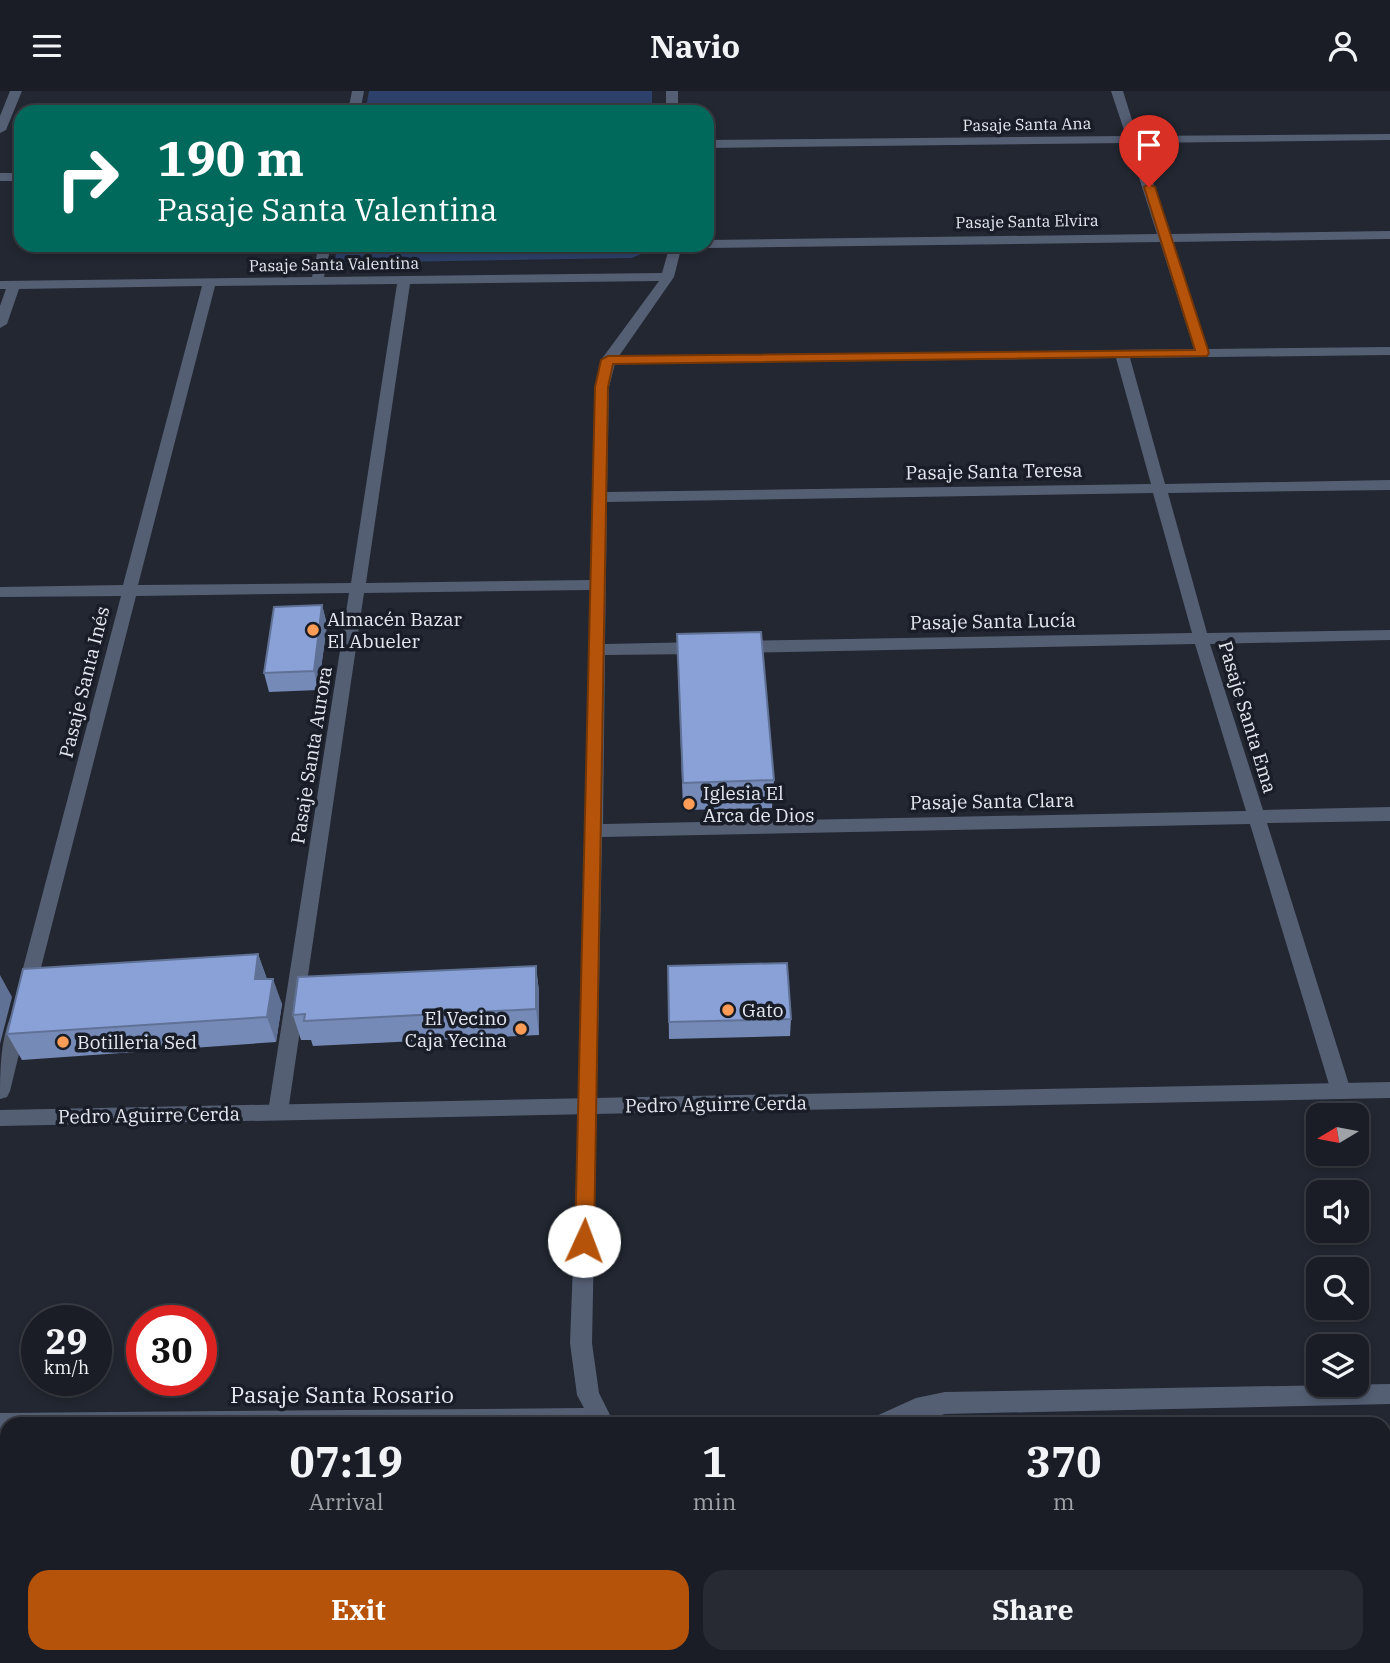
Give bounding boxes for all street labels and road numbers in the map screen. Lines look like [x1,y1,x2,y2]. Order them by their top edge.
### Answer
street label: Pasaje Santa Ana [963,113,1092,135]
street label: Pasaje Santa Elvira [955,210,1099,232]
street label: Pasaje Santa Valentina [249,253,420,275]
street label: Pasaje Santa Teresa [905,457,1083,485]
street label: Pasaje Santa Inés [54,604,114,760]
street label: Pasaje Santa Lucía [910,608,1076,634]
street label: Pasaje Santa Ema [1213,638,1283,796]
street label: Pasaje Santa Aurora [285,664,337,846]
street label: Pasaje Santa Clara [910,788,1074,814]
street label: Pedro Aguirre Cerda [625,1090,807,1118]
street label: Pedro Aguirre Cerda [58,1101,240,1129]
street label: Pasaje Santa Rosario [230,1379,454,1409]

